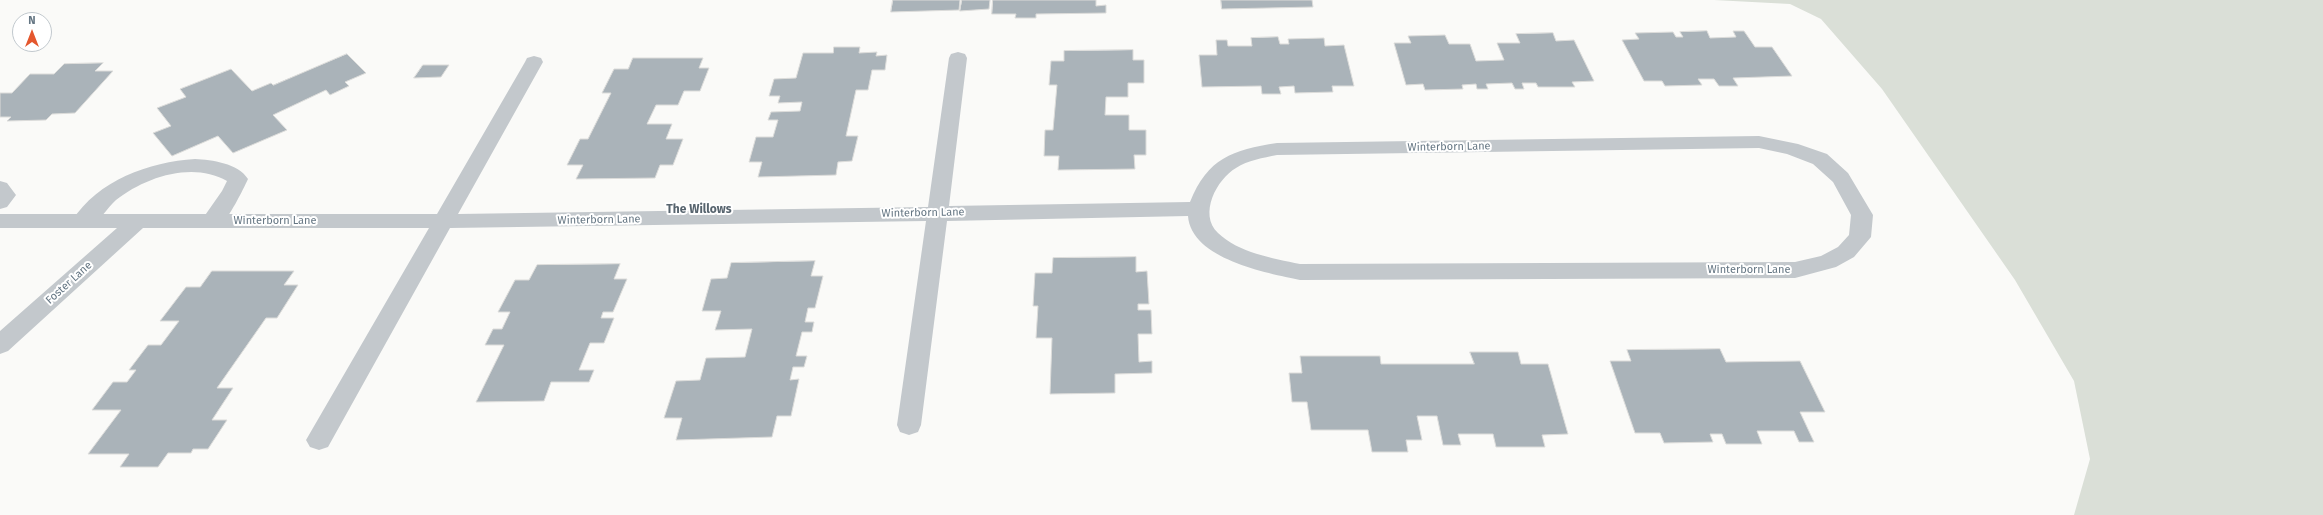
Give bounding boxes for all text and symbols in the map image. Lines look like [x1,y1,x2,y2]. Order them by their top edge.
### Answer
north arrow [12,12,52,52]
text: N [28,14,36,27]
street label: Winterborn Lane [1407,140,1491,154]
district label: The Willows [666,203,732,217]
street label: Winterborn Lane [881,206,965,220]
street label: Winterborn Lane [557,213,641,227]
street label: Winterborn Lane [233,214,317,228]
street label: Foster Lane [43,259,95,307]
street label: Winterborn Lane [1707,263,1791,277]

